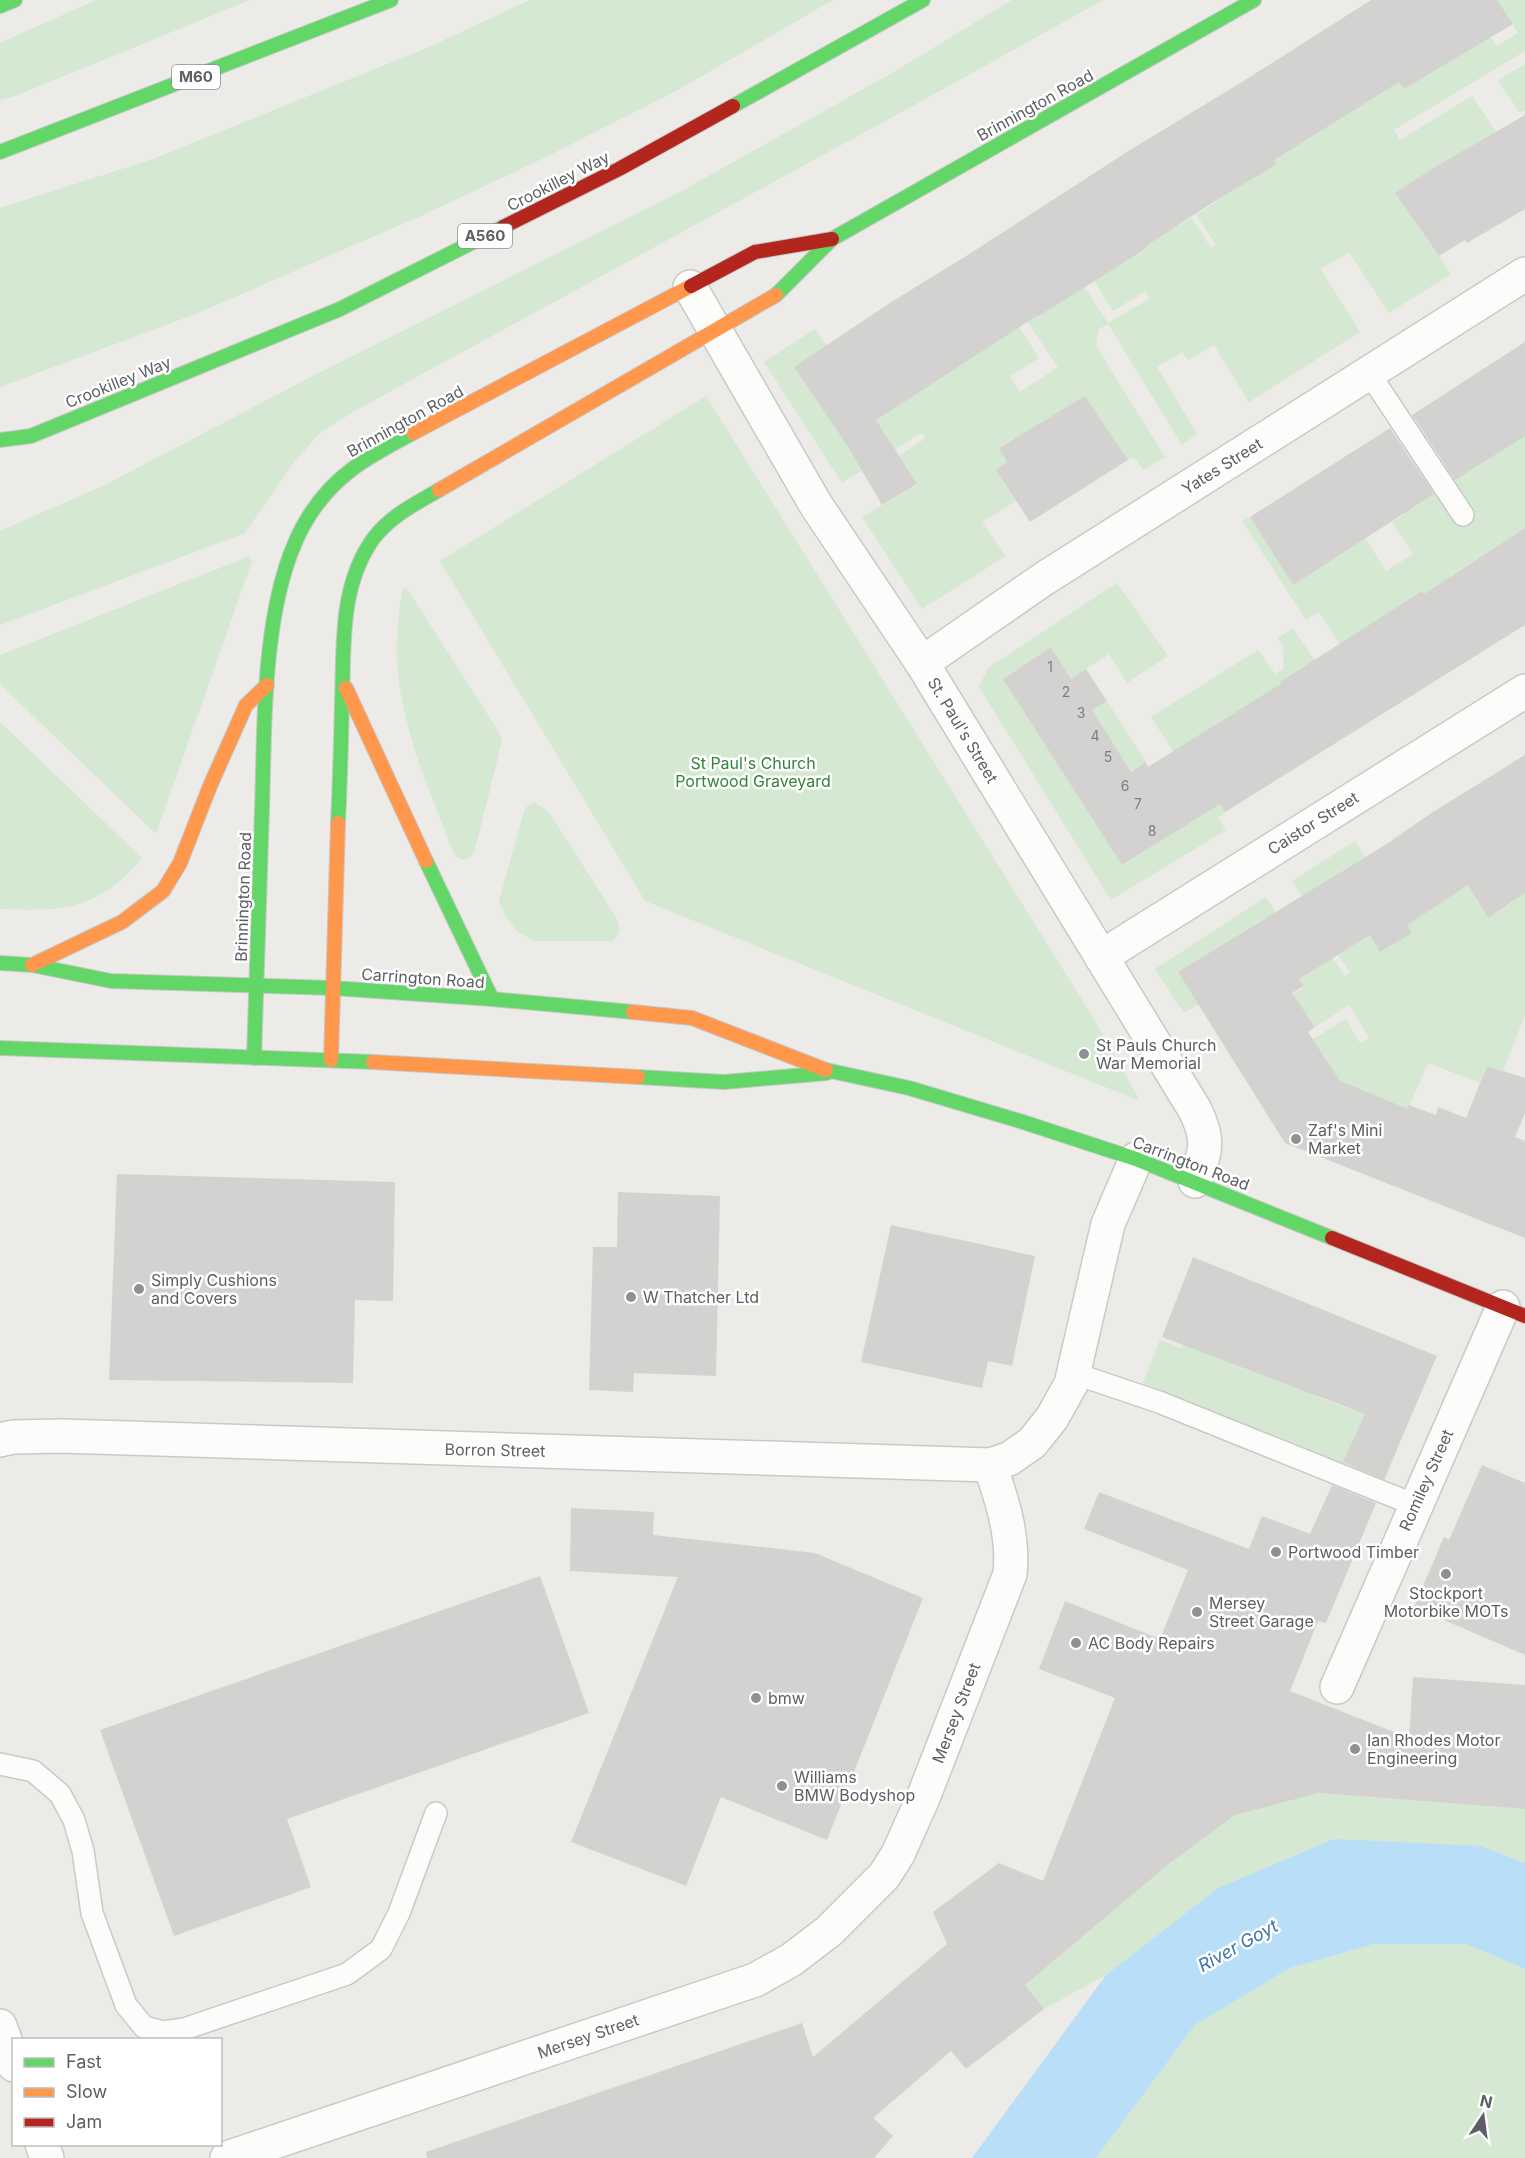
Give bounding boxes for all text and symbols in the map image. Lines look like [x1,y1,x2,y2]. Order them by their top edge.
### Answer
road number: M60 [172,65,220,89]
street label: Brinnington Road [973,65,1097,145]
street label: Crookilley Way [503,147,613,215]
road number: A560 [458,224,512,248]
street label: Crookilley Way [62,352,174,412]
street label: Brinnington Road [343,381,467,461]
street label: Yates Street [1178,433,1266,499]
house number: 1 [1047,658,1053,675]
street label: St. Paul's Street [924,673,1002,787]
house number: 2 [1062,683,1070,700]
house number: 3 [1077,704,1085,721]
house number: 4 [1090,727,1100,744]
house number: 5 [1104,748,1112,765]
park label: St Paul's Church Portwood Graveyard [675,753,831,791]
house number: 6 [1121,777,1129,794]
street label: Caistor Street [1264,787,1362,859]
house number: 7 [1134,795,1142,812]
house number: 8 [1148,822,1156,839]
street label: Brinnington Road [231,832,255,962]
street label: Carrington Road [361,964,485,992]
place label: St Pauls Church War Memorial [1096,1035,1216,1073]
marker: St Pauls Church War Memorial [1077,1047,1091,1061]
place label: Zaf's Mini Market [1308,1120,1382,1158]
street label: Carrington Road [1130,1132,1252,1194]
marker: Zaf's Mini Market [1289,1132,1303,1146]
place label: Simply Cushions and Covers [151,1270,277,1308]
marker: Simply Cushions and Covers [132,1282,146,1296]
place label: W Thatcher Ltd [643,1287,759,1307]
marker: W Thatcher Ltd [624,1290,638,1304]
street label: Romiley Street [1395,1426,1457,1534]
street label: Borron Street [444,1439,546,1461]
place label: Portwood Timber [1288,1542,1419,1562]
marker: Portwood Timber [1269,1545,1283,1559]
marker: Stockport Motorbike MOTs [1439,1567,1453,1581]
place label: Stockport Motorbike MOTs [1384,1583,1508,1621]
place label: Mersey Street Garage [1209,1593,1314,1631]
marker: Mersey Street Garage [1190,1605,1204,1619]
place label: AC Body Repairs [1088,1633,1215,1653]
marker: AC Body Repairs [1069,1636,1083,1650]
street label: Mersey Street [928,1660,984,1766]
place label: bmw [768,1688,805,1708]
marker: bmw [749,1691,763,1705]
place label: Ian Rhodes Motor Engineering [1367,1730,1500,1768]
marker: Ian Rhodes Motor Engineering [1348,1742,1362,1756]
place label: Williams BMW Bodyshop [794,1767,915,1805]
marker: Williams BMW Bodyshop [775,1779,789,1793]
water label: River Goyt [1194,1914,1282,1976]
street label: Mersey Street [535,2009,641,2063]
legend [12,2038,222,2146]
text: Fast [66,2051,102,2072]
text: Slow [66,2081,107,2102]
north arrow [1453,2086,1513,2146]
text: N [1478,2090,1495,2113]
text: Jam [66,2111,102,2132]

